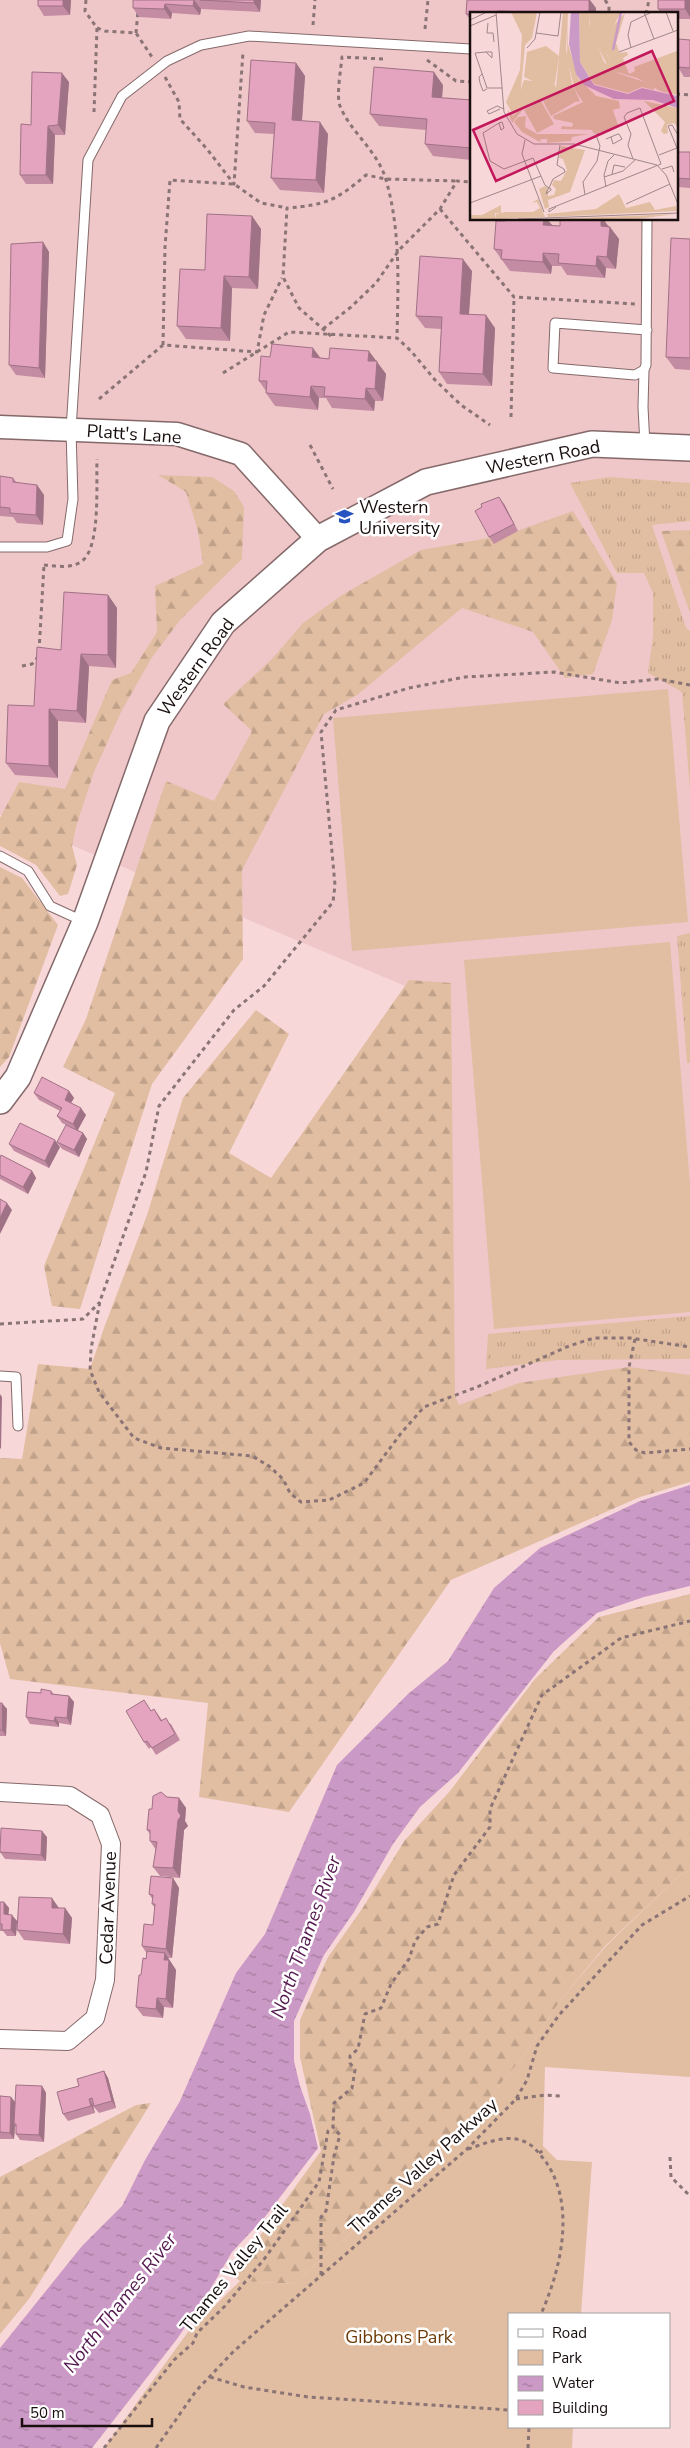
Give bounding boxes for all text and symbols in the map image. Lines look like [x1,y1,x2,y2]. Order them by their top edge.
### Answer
inset map [470,12,678,220]
street label: Platt's Lane [86,419,182,449]
street label: Western Road [484,434,602,480]
place label: Western University [359,495,441,540]
school or university icon: Western University [335,507,355,527]
street label: Western Road [152,613,240,721]
street label: Cedar Avenue [94,1851,122,1965]
water label: North Thames River [265,1851,348,2022]
street label: Thames Valley Parkway [343,2092,503,2239]
street label: Thames Valley Trail [175,2198,294,2337]
water label: North Thames River [57,2227,183,2378]
legend [508,2313,670,2428]
text: Road [552,2323,587,2343]
park label: Gibbons Park [345,2325,454,2349]
text: Park [552,2348,582,2368]
text: Water [552,2373,595,2393]
scale bar [22,2396,152,2428]
text: Building [552,2398,608,2418]
text: 50 m [30,2403,65,2423]

